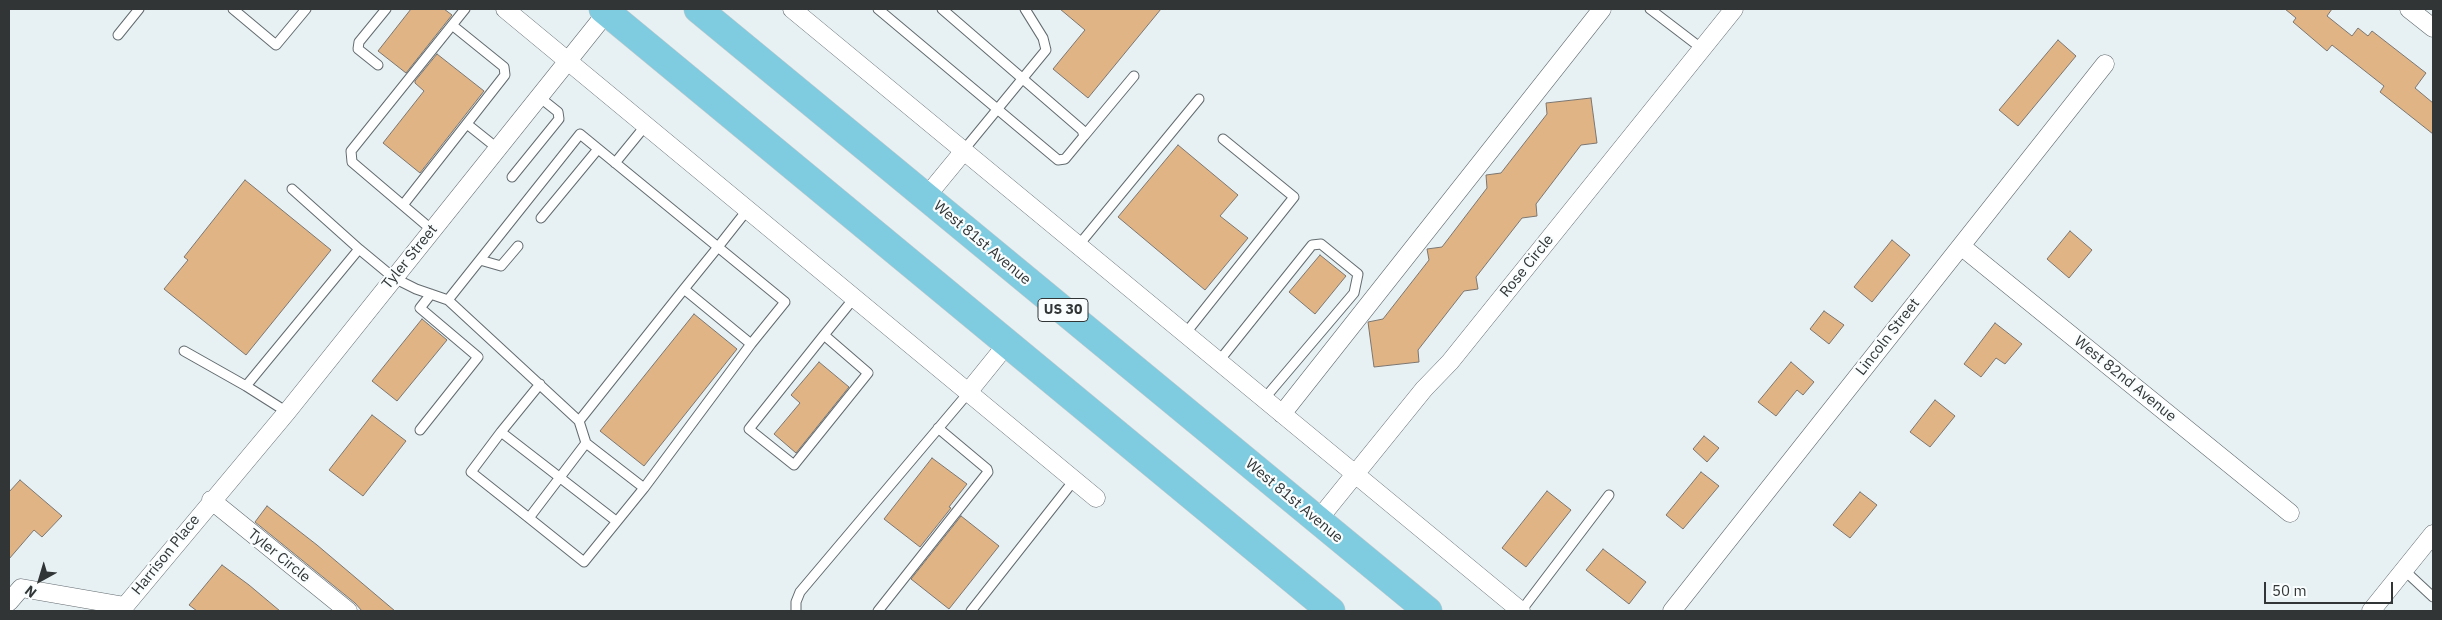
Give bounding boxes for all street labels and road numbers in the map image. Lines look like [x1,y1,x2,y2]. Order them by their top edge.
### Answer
street label: West 81st Avenue [930,197,1034,289]
street label: Tyler Street [378,221,442,293]
street label: Rose Circle [1496,231,1558,301]
street label: Lincoln Street [1852,295,1924,379]
road number: US 30 [1038,298,1088,322]
street label: West 82nd Avenue [2070,332,2180,426]
street label: West 81st Avenue [1242,455,1346,547]
street label: Harrison Place [128,511,204,599]
street label: Tyler Circle [244,525,314,587]

